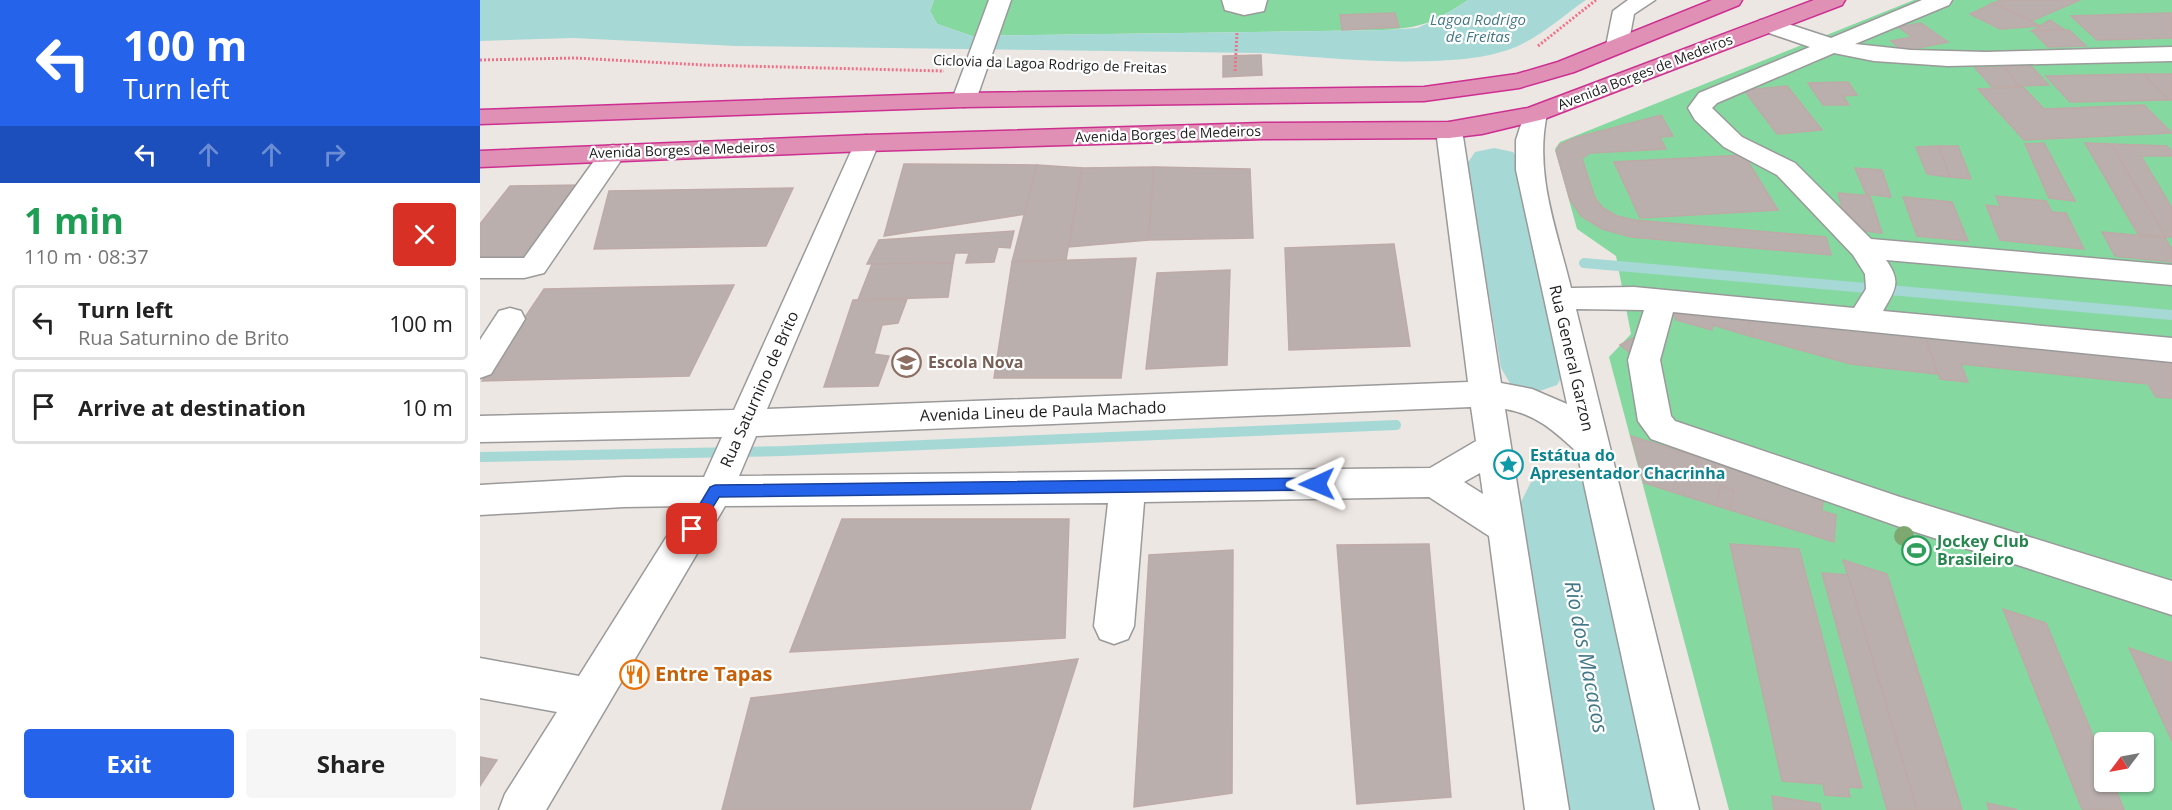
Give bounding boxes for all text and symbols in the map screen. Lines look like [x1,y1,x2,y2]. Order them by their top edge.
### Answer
water label: Lagoa Rodrigo de Freitas [1430,9,1526,46]
text: 100 m [123,16,247,73]
icon: left [24,24,102,102]
street label: Avenida Borges de Medeiros [1555,29,1735,114]
street label: Ciclovia da Lagoa Rodrigo de Freitas [933,50,1168,77]
text: Turn left [123,70,230,107]
street label: Avenida Borges de Medeiros [1075,121,1262,146]
street label: Avenida Borges de Medeiros [589,137,776,162]
icon: left [129,138,162,171]
icon: ahead [192,138,225,171]
icon: ahead [255,138,288,171]
icon: right [318,138,351,171]
text: 1 min [24,196,124,245]
button: close [393,203,456,266]
text: 110 m · 08:37 [24,243,149,270]
street label: Rua General Garzon [1544,283,1600,433]
text: Turn left [78,294,173,324]
icon: left [27,306,60,339]
street label: Rua Saturnino de Brito [715,307,803,471]
text: 100 m [389,308,453,338]
text: Rua Saturnino de Brito [78,324,289,351]
school or university icon: Escola Nova [891,346,923,378]
place label: Escola Nova [928,351,1023,373]
icon: arrive [27,390,60,423]
text: Arrive at destination [78,392,306,422]
text: 10 m [402,392,453,422]
street label: Avenida Lineu de Paula Machado [920,396,1166,426]
place label: Estátua do Apresentador Chacrinha [1530,444,1725,484]
place icon: Estátua do Apresentador Chacrinha [1493,448,1525,480]
position arrow [1285,452,1349,516]
pin [666,503,717,554]
icon: arrive [675,512,708,545]
place label: Jockey Club Brasileiro [1935,530,2029,570]
sports icon: Jockey Club Brasileiro [1900,534,1932,566]
water label: Rio dos Macacos [1559,578,1615,735]
restaurant icon: Entre Tapas [618,658,650,690]
place label: Entre Tapas [655,660,773,687]
button: Exit [24,729,234,798]
button: Share [246,729,456,798]
north arrow [2094,732,2154,792]
map controls [2094,732,2154,792]

